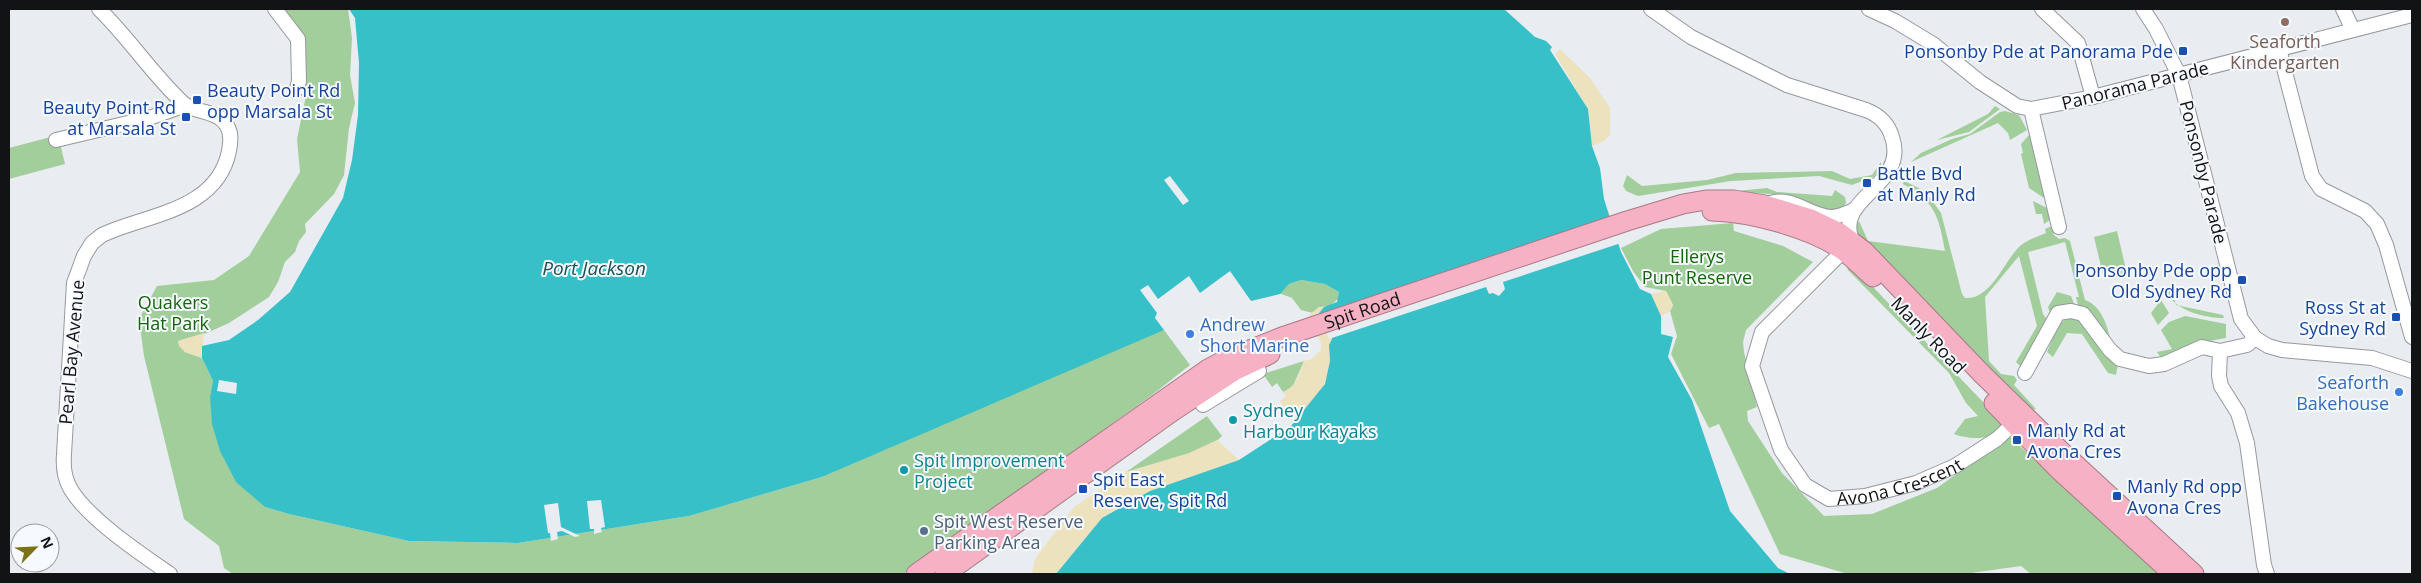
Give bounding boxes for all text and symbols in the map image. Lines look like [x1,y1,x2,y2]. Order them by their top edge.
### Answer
marker: Seaforth Kindergarten [2279,16,2291,28]
place label: Seaforth Kindergarten [2230,29,2340,74]
place label: Ponsonby Pde at Panorama Pde [1904,39,2173,63]
marker: Ponsonby Pde at Panorama Pde [2177,45,2189,57]
street label: Panorama Parade [2059,55,2211,115]
place label: Beauty Point Rd opp Marsala St [207,78,340,123]
marker: Beauty Point Rd opp Marsala St [191,94,203,106]
place label: Beauty Point Rd at Marsala St [43,95,176,140]
street label: Ponsonby Parade [2175,98,2233,246]
marker: Beauty Point Rd at Marsala St [180,111,192,123]
place label: Battle Bvd at Manly Rd [1877,161,1976,206]
marker: Battle Bvd at Manly Rd [1861,177,1873,189]
park label: Ellerys Punt Reserve [1642,244,1752,289]
water label: Port Jackson [542,255,646,281]
place label: Ponsonby Pde opp Old Sydney Rd [2075,258,2232,303]
marker: Ponsonby Pde opp Old Sydney Rd [2236,274,2248,286]
street label: Pearl Bay Avenue [53,278,89,426]
street label: Spit Road [1321,286,1404,334]
park label: Quakers Hat Park [137,290,210,335]
street label: Manly Road [1886,291,1972,379]
place label: Ross St at Sydney Rd [2299,295,2386,340]
marker: Ross St at Sydney Rd [2390,311,2402,323]
place label: Andrew Short Marine [1200,312,1309,357]
marker: Andrew Short Marine [1184,328,1196,340]
place label: Seaforth Bakehouse [2296,370,2389,415]
marker: Seaforth Bakehouse [2393,386,2405,398]
place label: Sydney Harbour Kayaks [1243,398,1377,443]
marker: Sydney Harbour Kayaks [1227,414,1239,426]
place label: Manly Rd at Avona Cres [2027,418,2126,463]
marker: Manly Rd at Avona Cres [2011,434,2023,446]
place label: Spit Improvement Project [914,448,1065,493]
street label: Avona Crescent [1836,452,1967,510]
marker: Spit Improvement Project [898,464,910,476]
place label: Spit East Reserve, Spit Rd [1093,467,1227,512]
place label: Manly Rd opp Avona Cres [2127,474,2242,519]
marker: Spit East Reserve, Spit Rd [1077,483,1089,495]
marker: Manly Rd opp Avona Cres [2111,490,2123,502]
place label: Spit West Reserve Parking Area [934,509,1083,554]
north arrow [10,523,60,573]
marker: Spit West Reserve Parking Area [918,525,930,537]
text: N [36,533,58,552]

